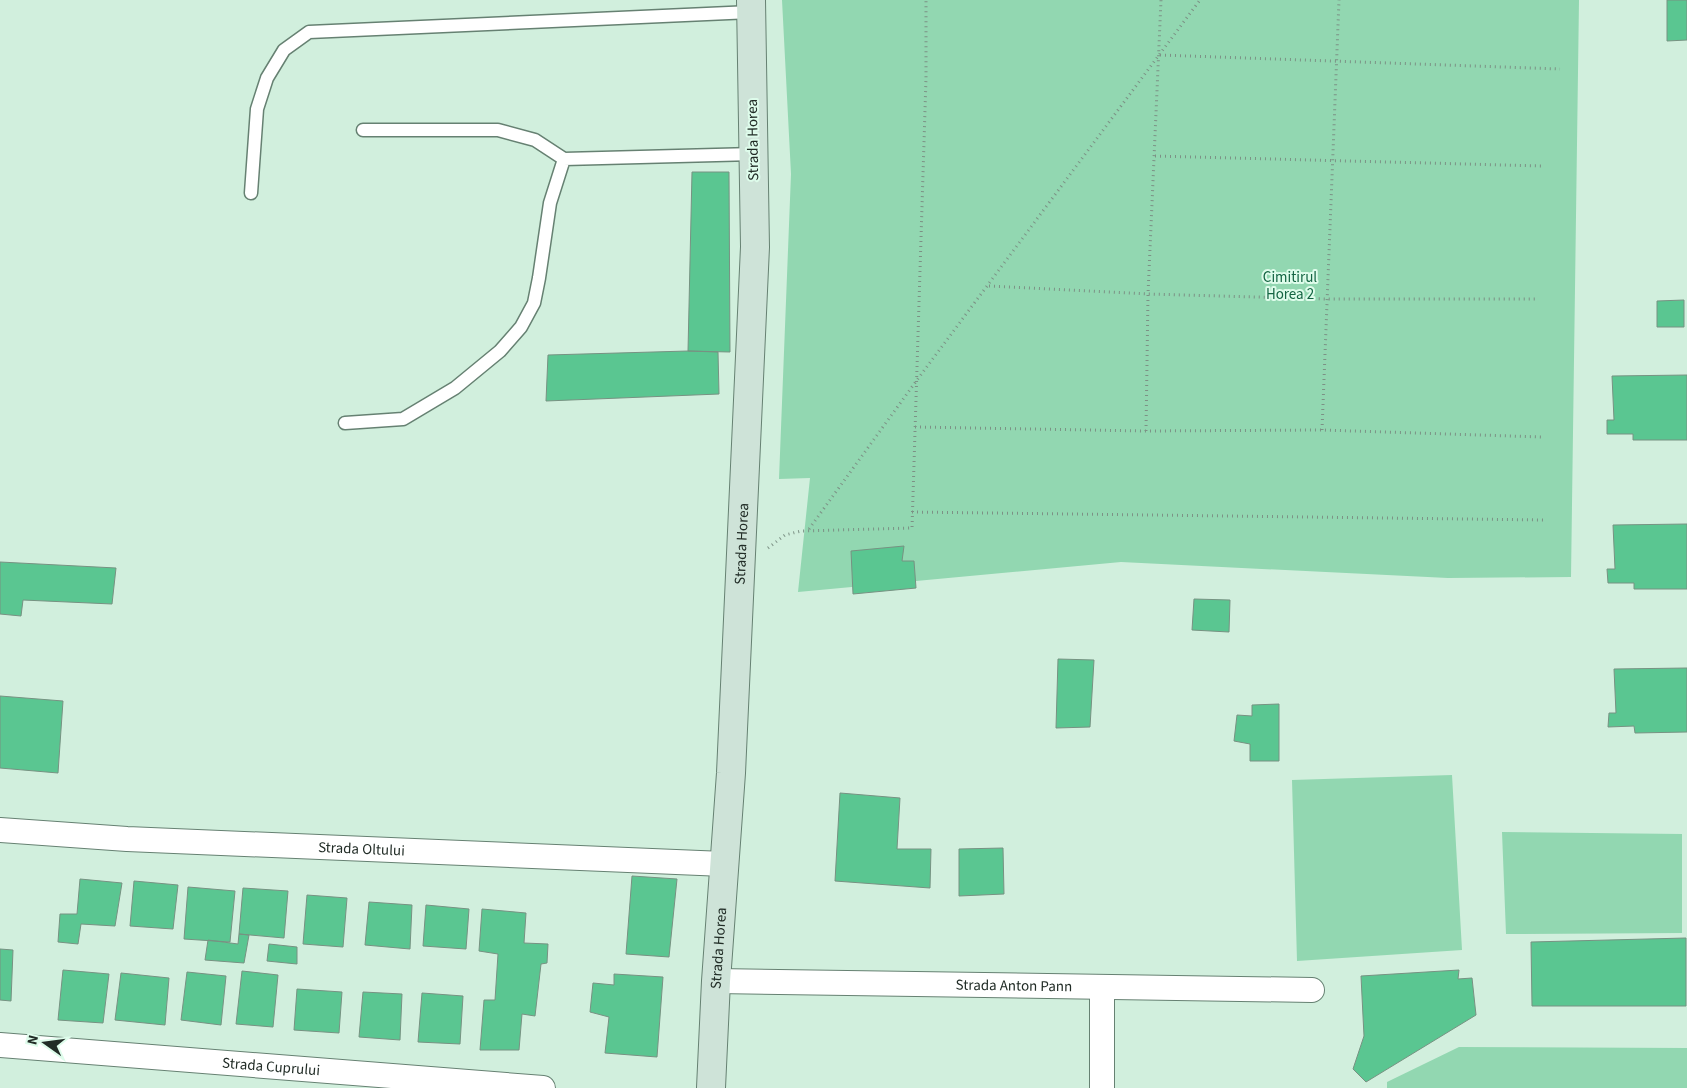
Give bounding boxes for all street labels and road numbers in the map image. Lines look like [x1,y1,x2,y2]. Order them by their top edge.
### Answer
street label: Strada Horea [742,99,764,181]
street label: Strada Horea [729,503,754,585]
street label: Strada Oltului [318,837,405,861]
street label: Strada Horea [705,907,732,990]
street label: Strada Anton Pann [956,974,1072,997]
street label: Strada Cuprului [221,1052,321,1081]

